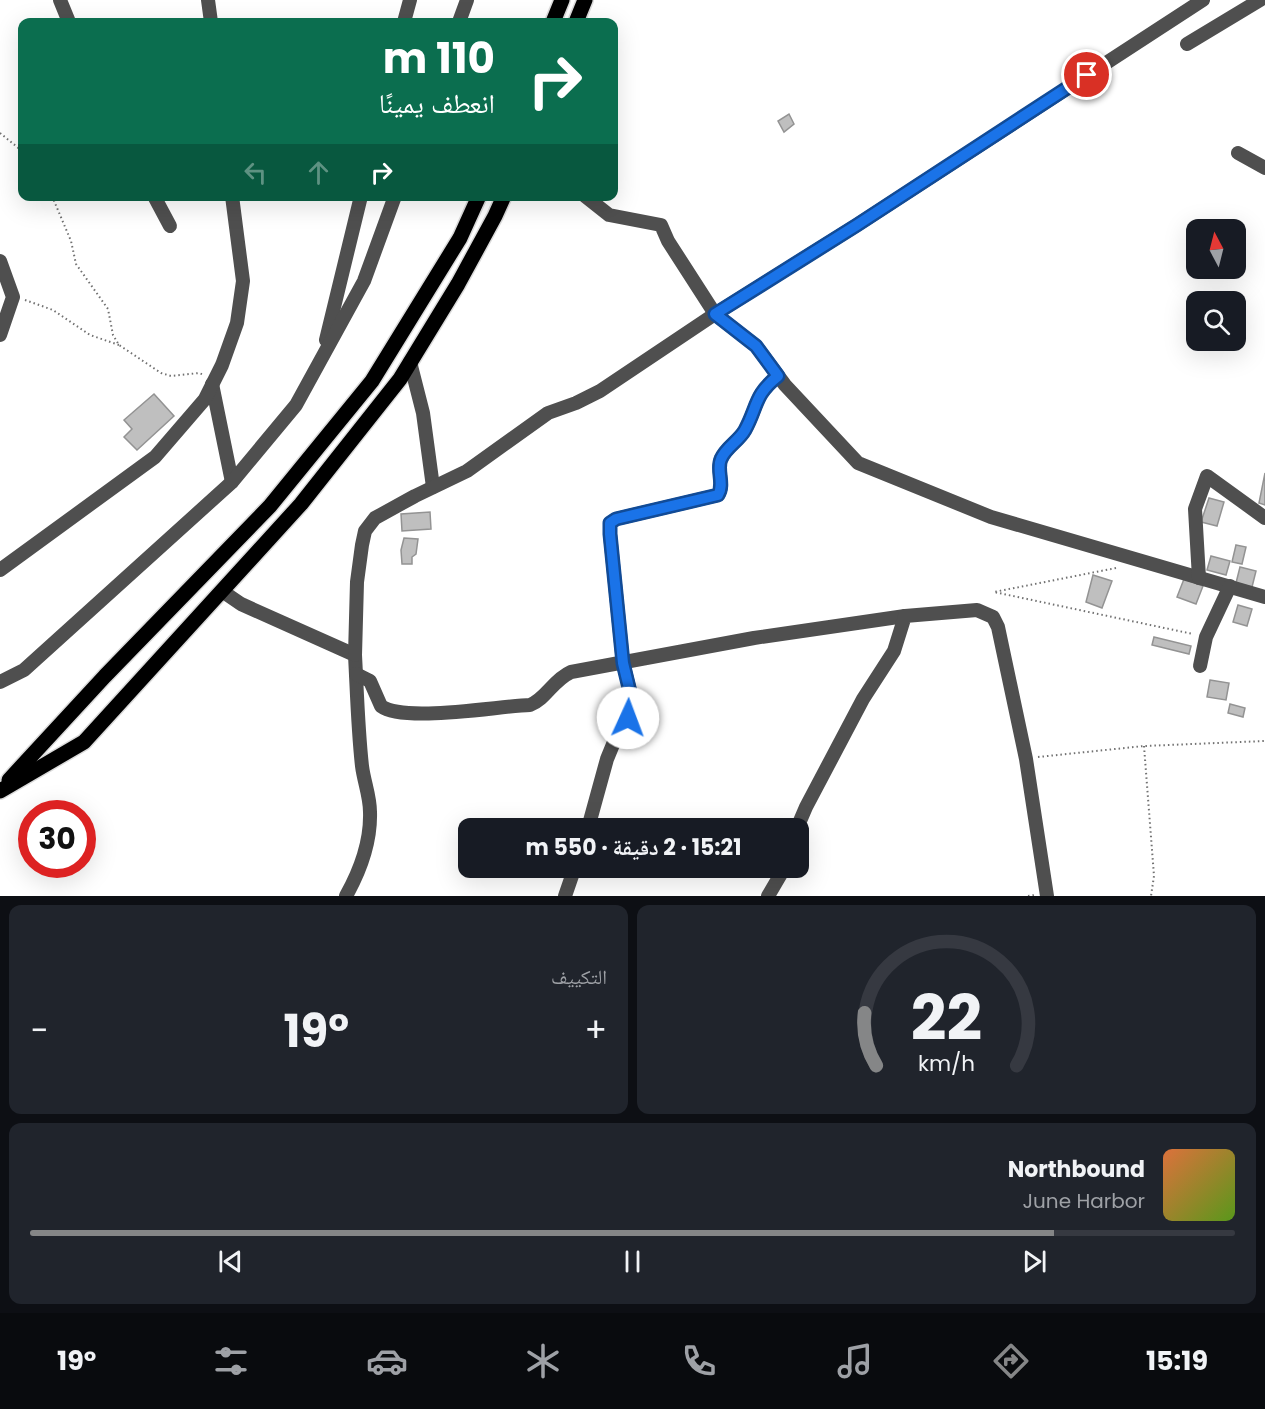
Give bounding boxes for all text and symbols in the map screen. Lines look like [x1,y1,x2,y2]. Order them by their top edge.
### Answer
text: 110 m [383,29,495,88]
icon: right [516,42,594,120]
pin [1061,49,1112,100]
icon: arrive [1070,58,1103,91]
text: انعطف يمينًا [379,85,495,122]
icon: left [239,156,272,189]
icon: ahead [302,156,335,189]
icon: right [365,156,398,189]
north arrow [1186,219,1246,279]
map controls [1186,219,1246,351]
button: search [1186,291,1246,351]
position arrow [596,686,660,750]
speed limit sign: 30 [18,800,96,878]
text: 15:21 · 2 دقيقة · 550 m [526,832,741,863]
text: التكييف [551,963,607,991]
text: 22 [911,974,982,1062]
text: 19° [284,1000,349,1063]
text: − [30,1007,48,1054]
text: + [584,1007,607,1054]
text: km/h [918,1049,975,1080]
text: Northbound [1008,1154,1145,1185]
text: June Harbor [1022,1187,1145,1215]
icon: previous [214,1245,247,1278]
icon: pause [616,1245,649,1278]
icon: next [1018,1245,1051,1278]
icon: filters [210,1340,252,1382]
icon: car [366,1340,408,1382]
icon: climate [522,1340,564,1382]
icon: phone [678,1340,720,1382]
icon: music [834,1340,876,1382]
icon: directions [990,1340,1032,1382]
text: 19° [57,1342,96,1379]
text: 15:19 [1146,1342,1208,1379]

